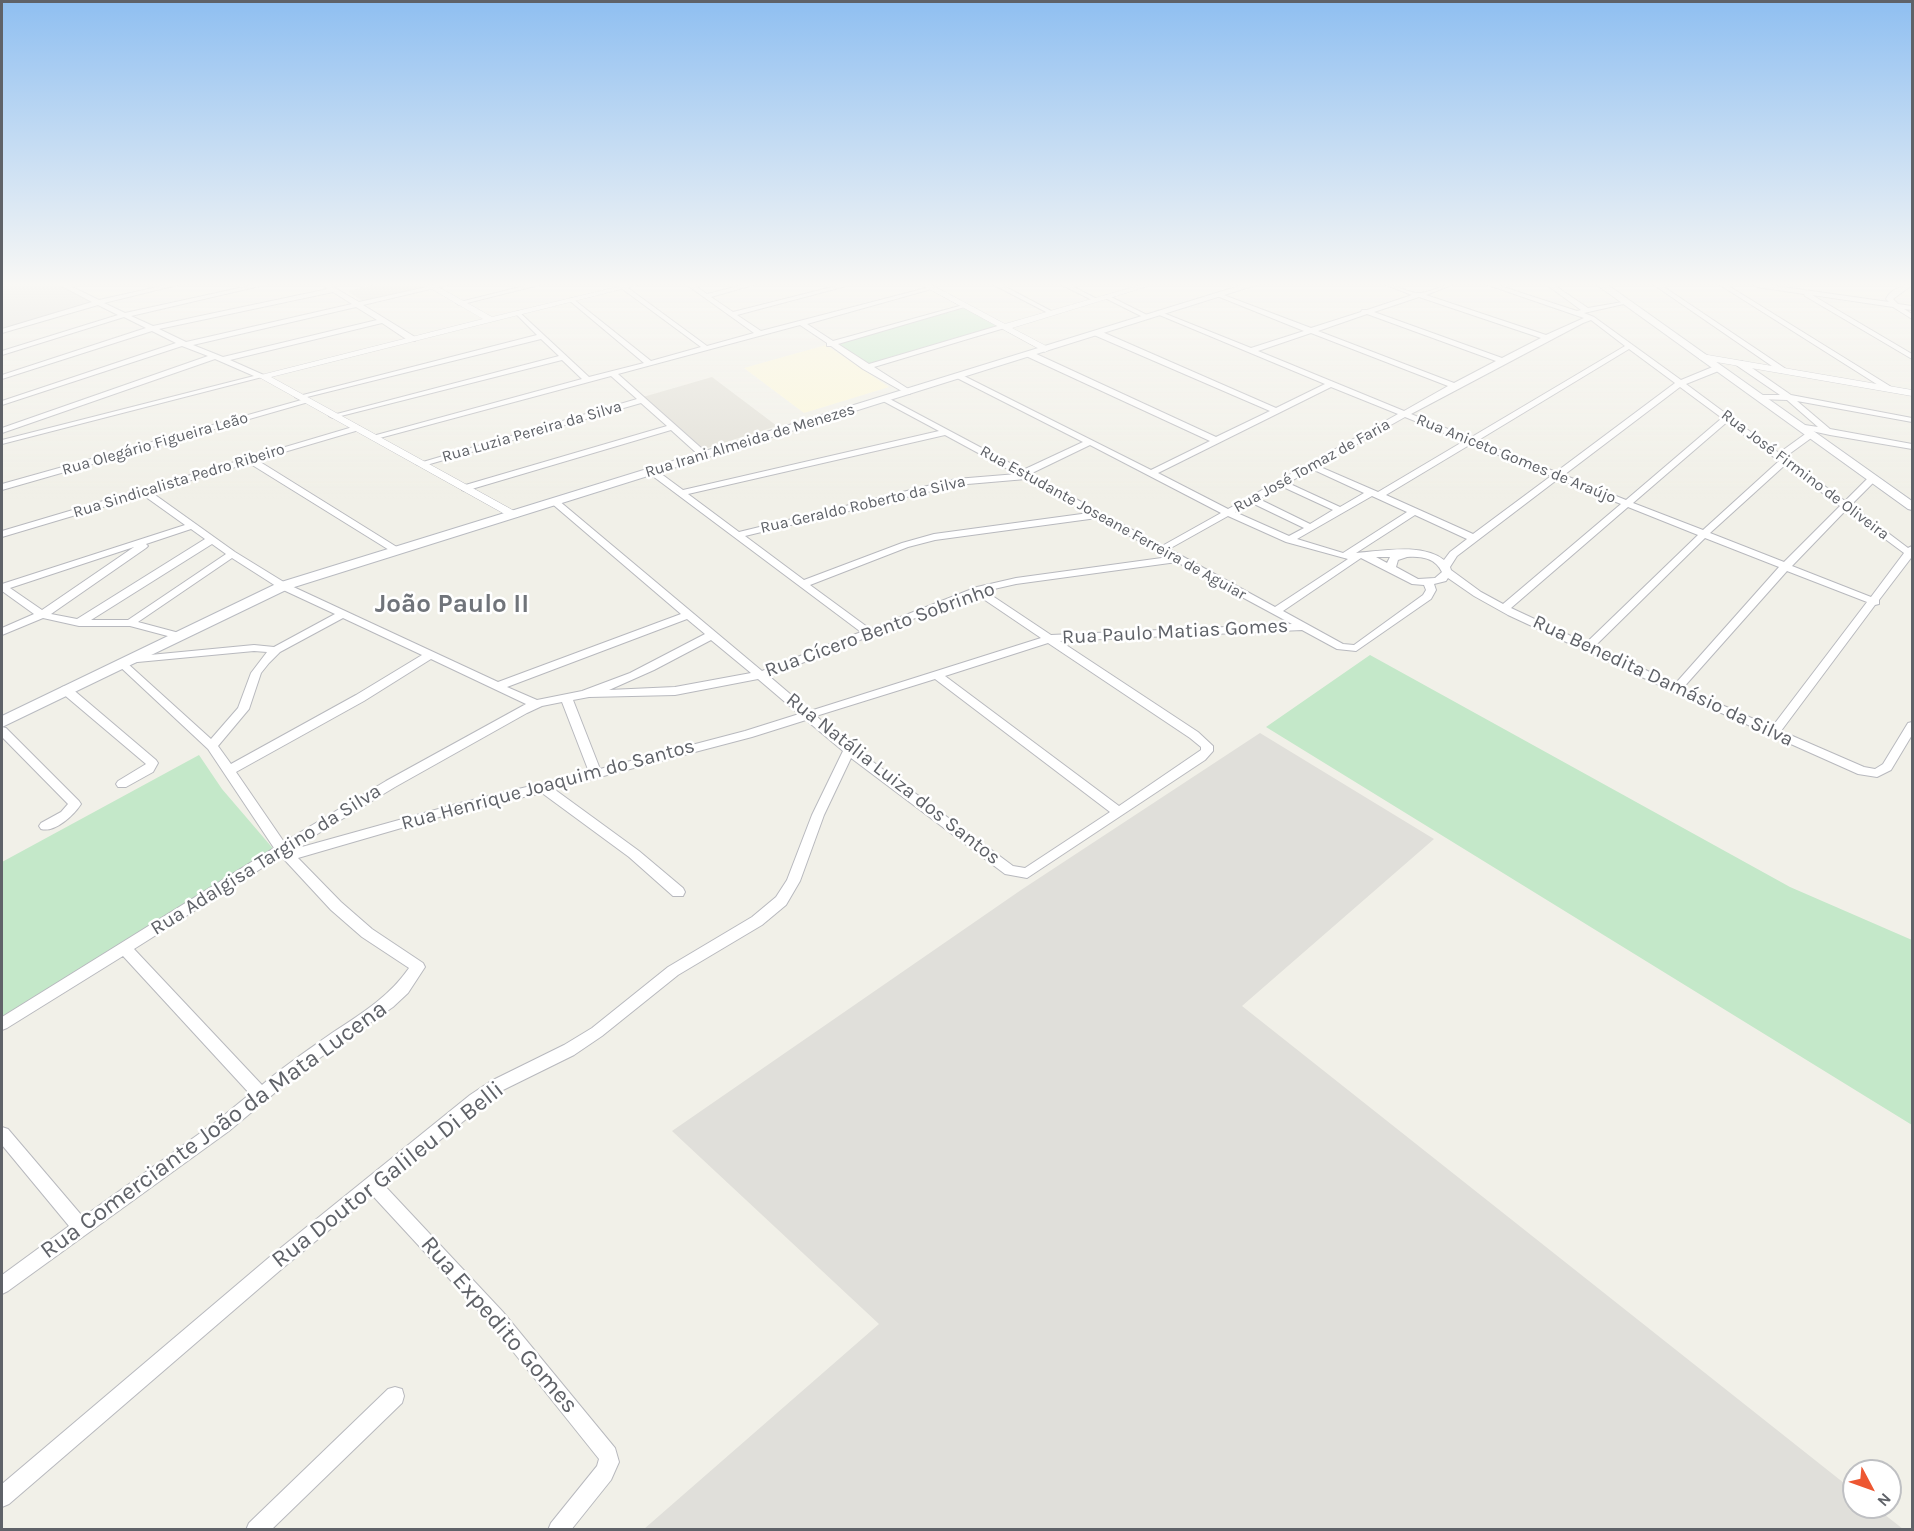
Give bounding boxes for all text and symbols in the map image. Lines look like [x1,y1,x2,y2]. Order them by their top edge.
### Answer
street label: Rua Luzia Pereira da Silva [440,397,624,467]
street label: Rua Irani Almeida de Menezes [643,400,857,482]
street label: Rua José Firmino de Oliveira [1717,406,1893,544]
street label: Rua Olegário Figueira Leão [60,408,250,480]
street label: Rua Aniceto Gomes de Araújo [1413,410,1619,508]
street label: Rua José Tomaz de Faria [1230,415,1394,517]
street label: Rua Sindicalista Pedro Ribeiro [71,440,287,522]
street label: Rua Estudante Joseane Ferreira de Aguiar [977,442,1249,604]
street label: Rua Geraldo Roberto da Silva [758,472,968,538]
street label: Rua Cícero Bento Sobrinho [762,577,998,683]
district label: João Paulo II [375,589,529,621]
street label: Rua Benedita Damásio da Silva [1529,610,1797,752]
street label: Rua Paulo Matias Gomes [1061,614,1289,650]
street label: Rua Natália Luiza dos Santos [781,688,1005,870]
street label: Rua Henrique Joaquim do Santos [399,734,697,836]
street label: Rua Adalgisa Targino da Silva [146,779,386,941]
street label: Rua Comerciante João da Mata Lucena [35,995,393,1265]
street label: Rua Doutor Galileu Di Belli [266,1075,510,1275]
street label: Rua Expedito Gomes [414,1230,584,1420]
north arrow [1842,1459,1902,1519]
text: N [1874,1489,1895,1510]

